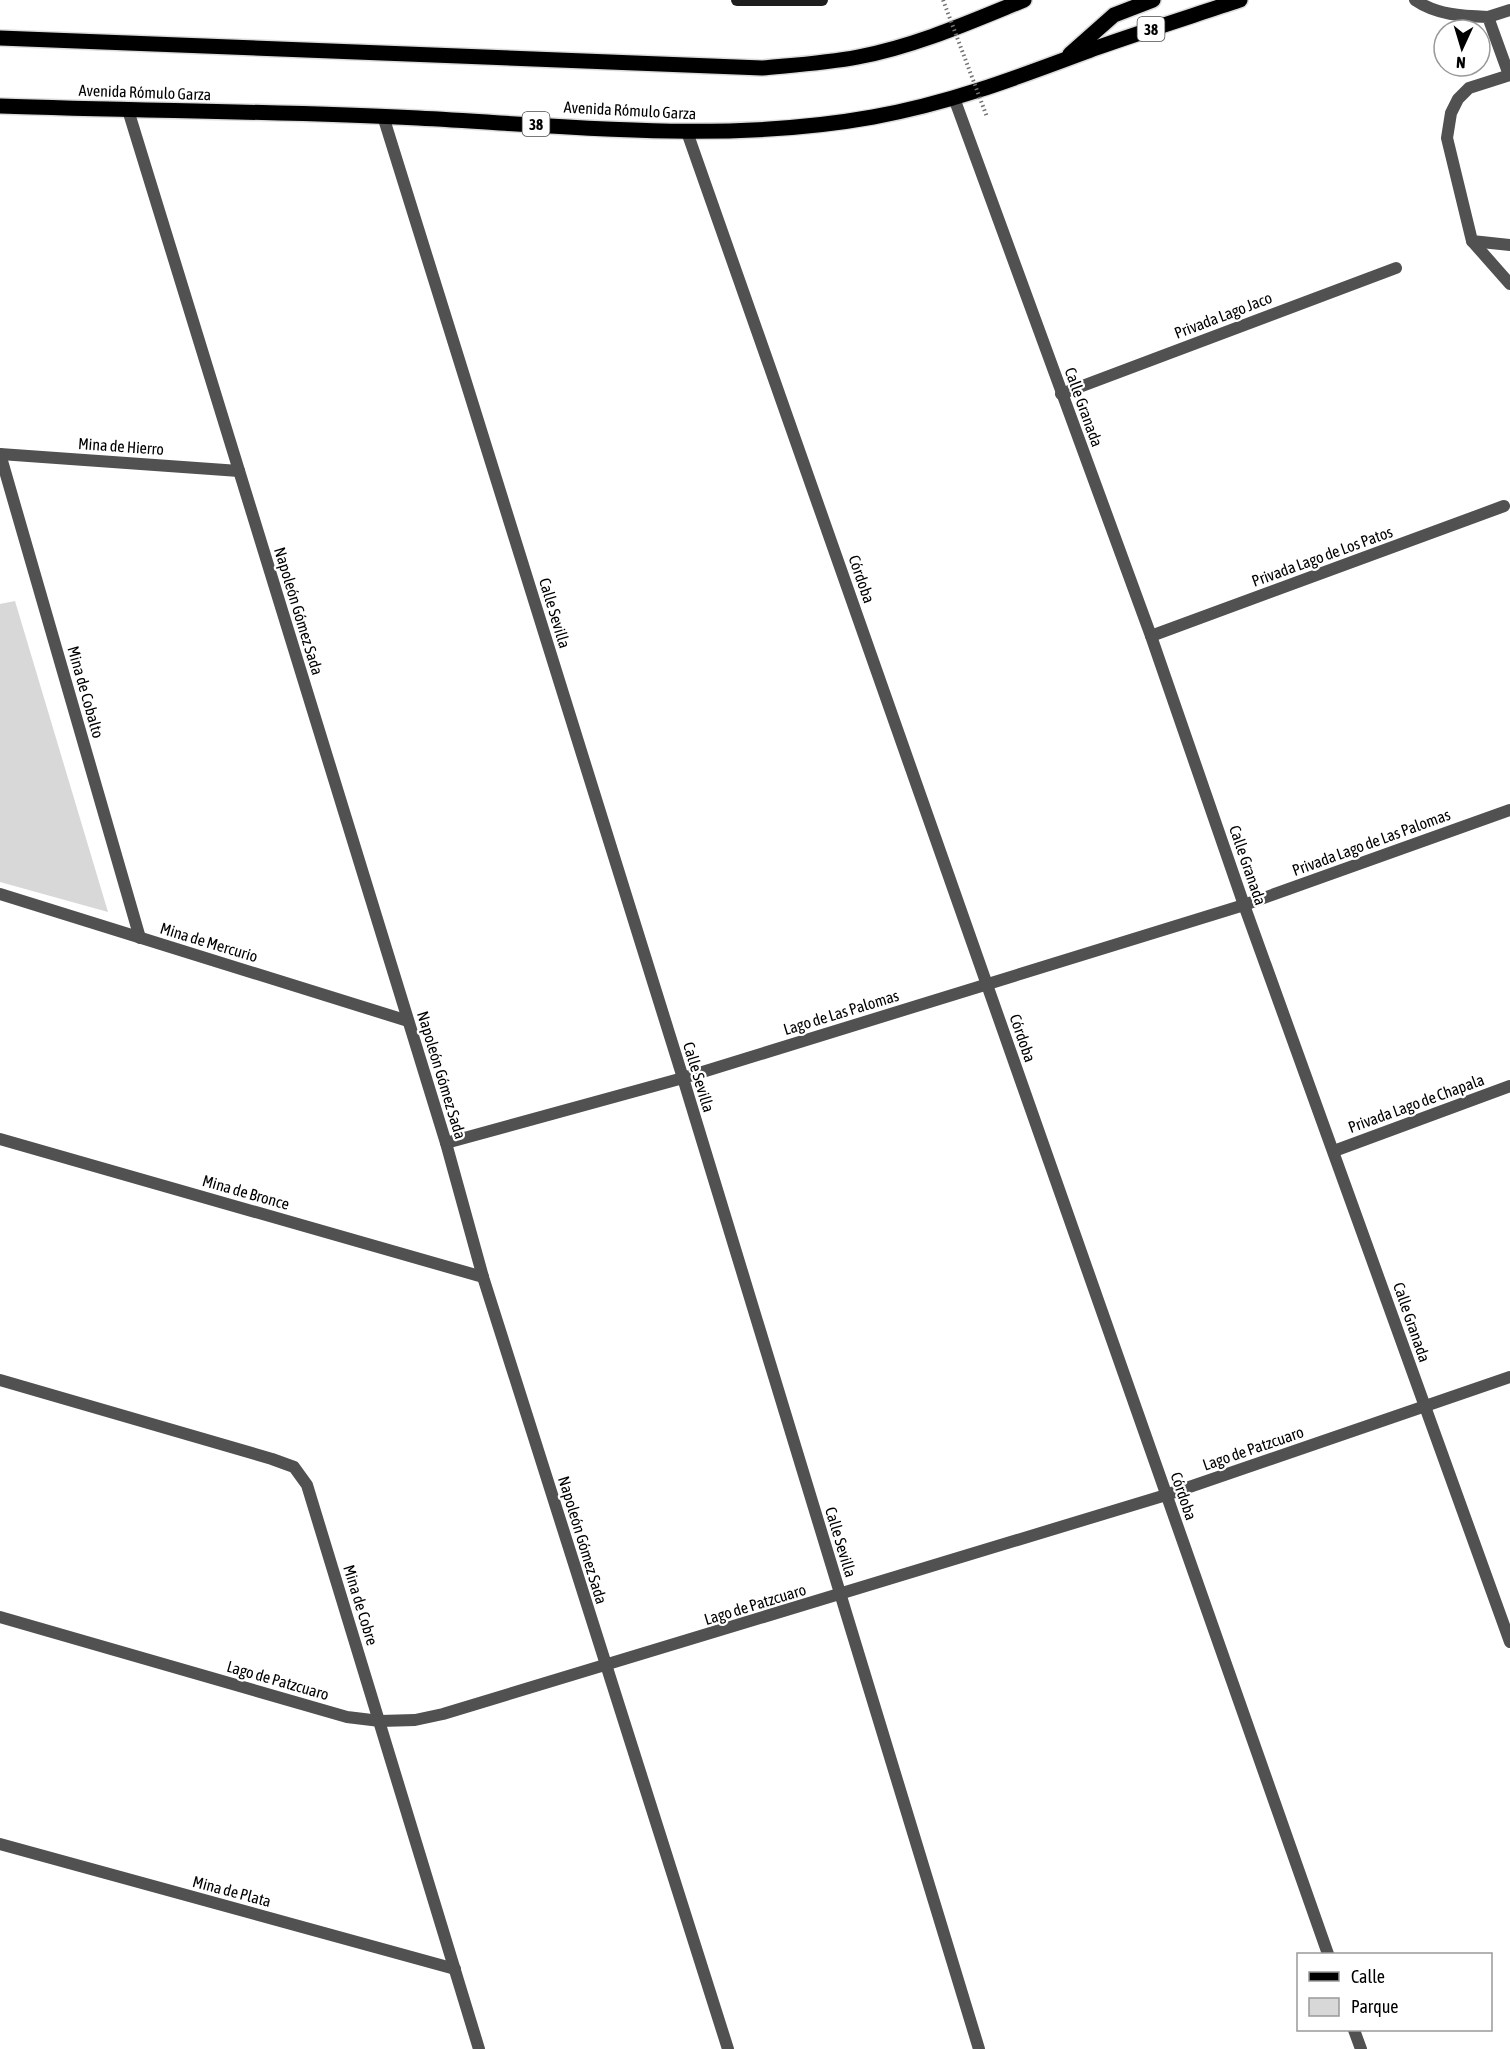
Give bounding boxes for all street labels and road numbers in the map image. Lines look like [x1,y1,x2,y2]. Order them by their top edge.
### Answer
road number: 38 [1138,17,1164,41]
street label: Avenida Rómulo Garza [78,81,212,103]
street label: Avenida Rómulo Garza [563,98,697,122]
road number: 38 [522,112,550,136]
street label: Privada Lago Jaco [1172,288,1275,343]
street label: Calle Granada [1061,365,1107,449]
street label: Mina de Hierro [77,434,165,458]
street label: Privada Lago de Los Patos [1249,522,1395,591]
street label: Napoleón Gómez Sada [270,545,327,677]
street label: Córdoba [845,553,879,605]
street label: Calle Sevilla [536,576,574,650]
street label: Mina de Cobalto [64,644,108,740]
street label: Privada Lago de Las Palomas [1289,805,1453,880]
street label: Calle Granada [1226,823,1270,907]
street label: Mina de Mercurio [158,919,260,965]
street label: Lago de Las Palomas [781,986,901,1039]
street label: Napoleón Gómez Sada [413,1009,470,1141]
street label: Córdoba [1006,1012,1040,1064]
street label: Calle Sevilla [680,1040,718,1114]
street label: Privada Lago de Chapala [1346,1070,1487,1137]
street label: Mina de Bronce [200,1171,292,1213]
street label: Calle Granada [1390,1280,1434,1364]
street label: Lago de Patzcuaro [1200,1422,1306,1475]
street label: Córdoba [1167,1470,1201,1522]
street label: Napoleón Gómez Sada [554,1474,611,1606]
street label: Calle Sevilla [822,1505,860,1579]
street label: Mina de Cobre [340,1563,382,1647]
street label: Lago de Patzcuaro [702,1580,808,1629]
street label: Lago de Patzcuaro [225,1657,331,1704]
street label: Mina de Plata [191,1872,273,1910]

